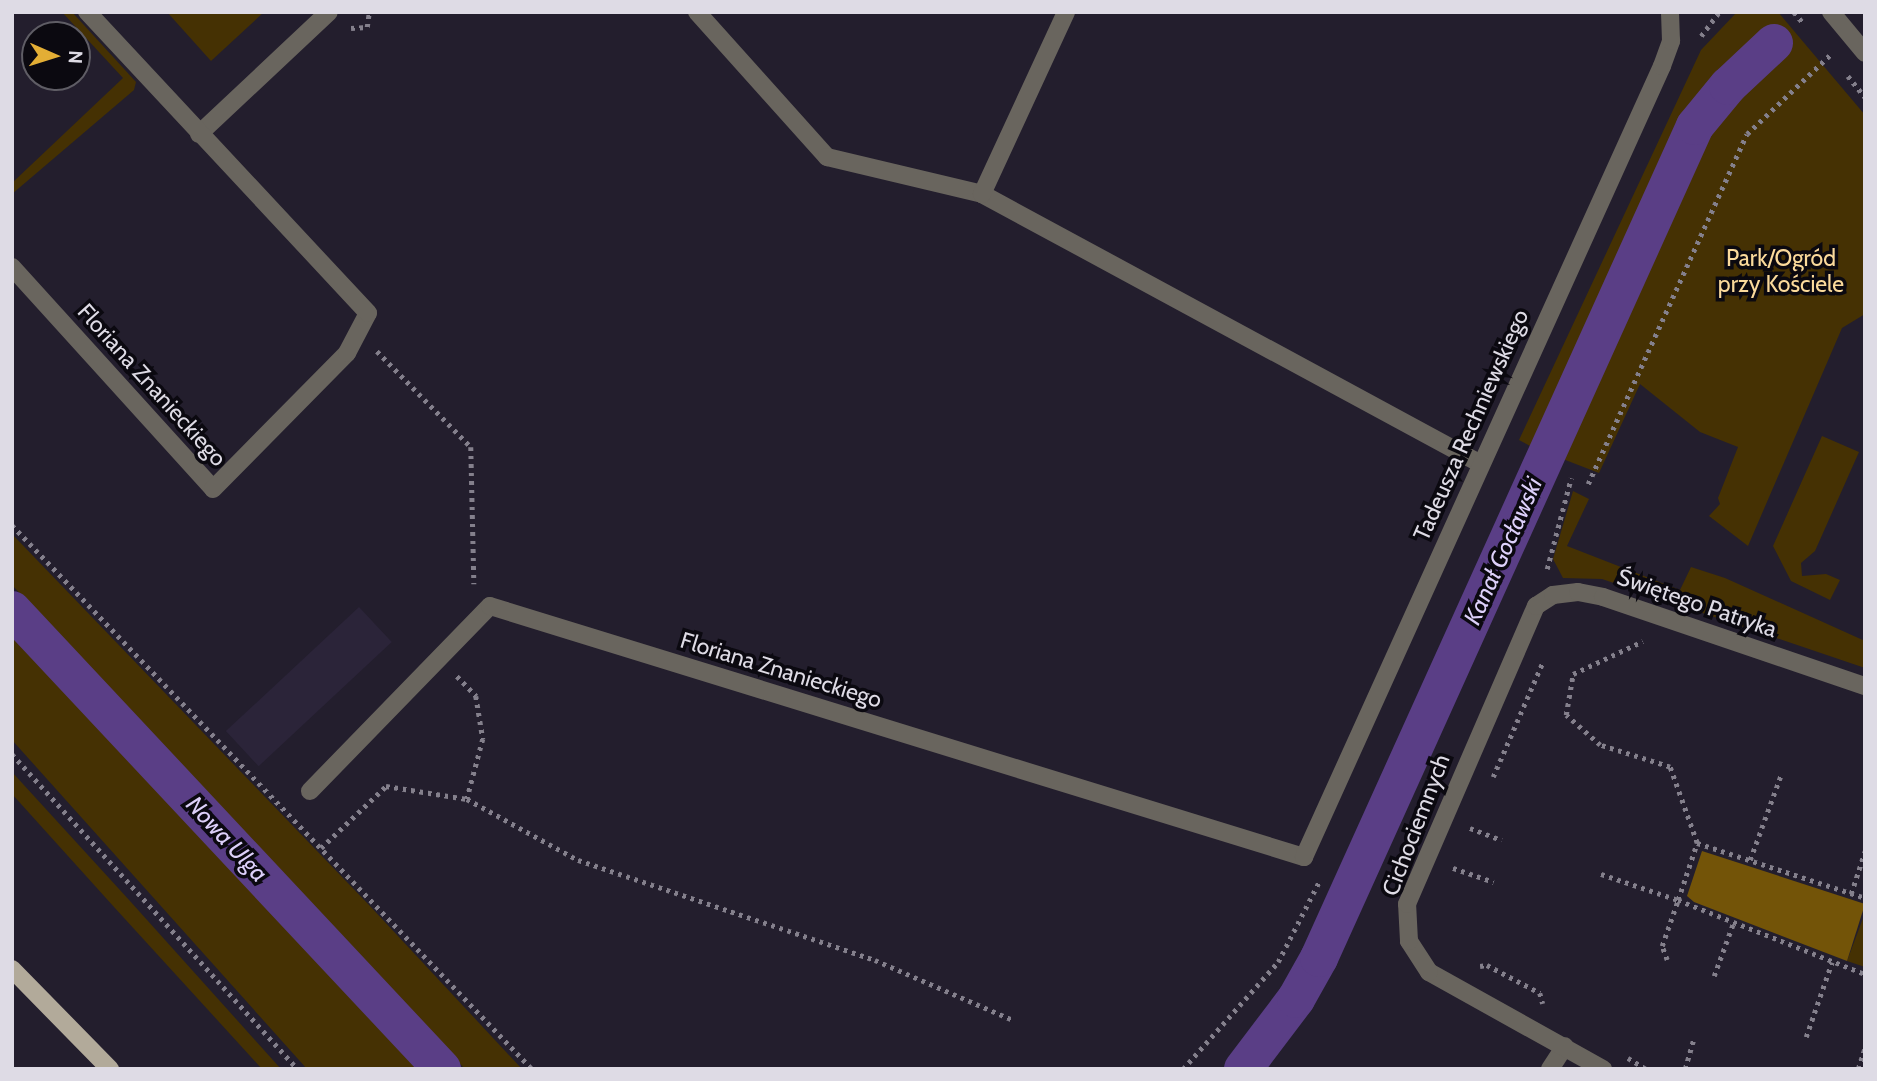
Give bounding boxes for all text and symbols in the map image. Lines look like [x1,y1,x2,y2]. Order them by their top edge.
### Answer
north arrow [21,21,91,91]
text: N [64,50,87,64]
park label: Park/Ogród przy Kościele [1718,244,1844,298]
street label: Floriana Znanieckiego [72,298,232,472]
street label: Tadeusza Rechniewskiego [1408,305,1534,545]
water label: Kanał Gocławski [1458,473,1548,629]
street label: Świętego Patryka [1614,563,1780,643]
street label: Floriana Znanieckiego [677,626,885,714]
street label: Cichociemnych [1376,750,1456,900]
water label: Nowa Ulga [180,790,274,888]

